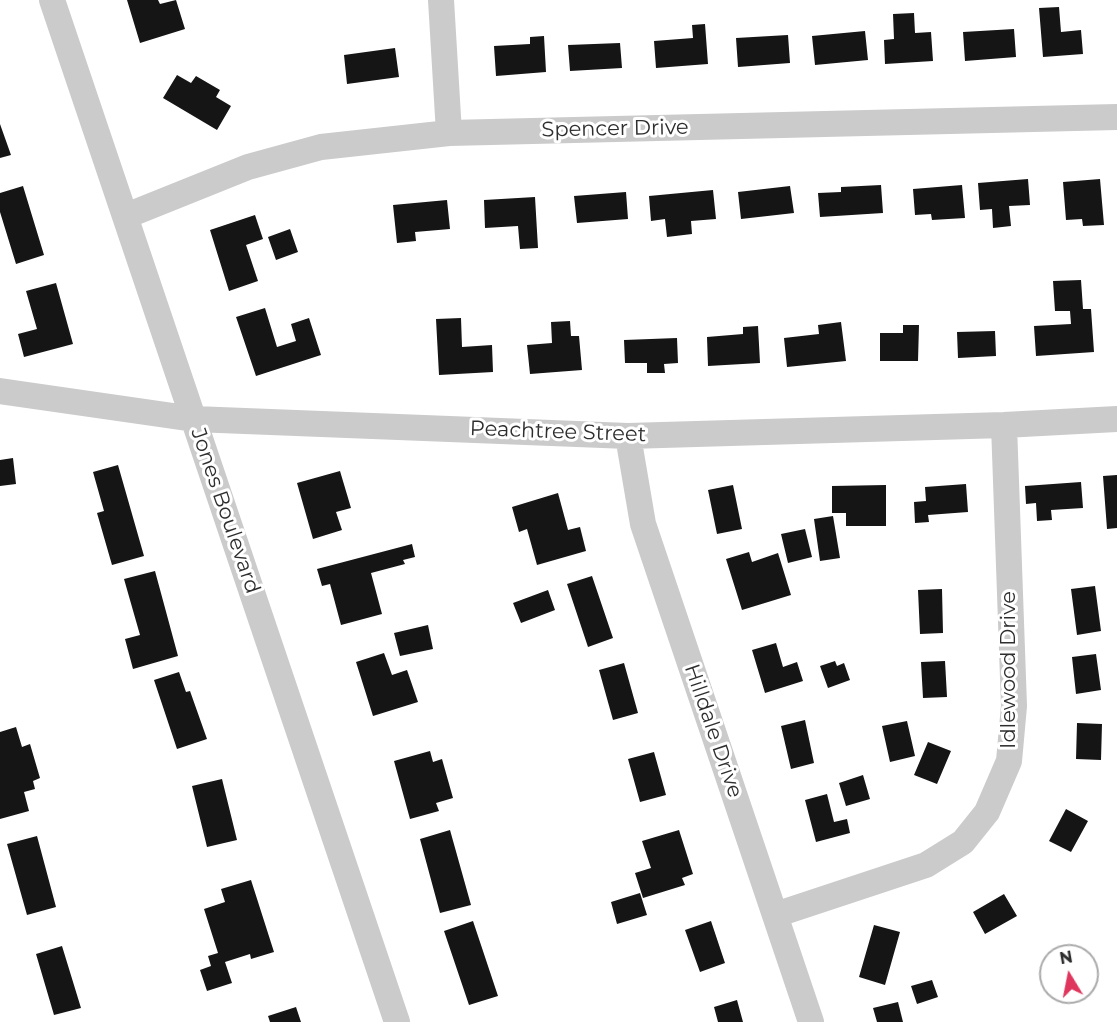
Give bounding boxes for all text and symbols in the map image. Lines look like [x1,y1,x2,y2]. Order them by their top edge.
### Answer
street label: Spencer Drive [541,115,689,143]
street label: Peachtree Street [469,416,647,448]
street label: Jones Boulevard [185,425,265,597]
street label: Idlewood Drive [996,591,1022,749]
street label: Hilldale Drive [678,661,748,801]
north arrow [1039,944,1099,1004]
text: N [1058,947,1074,968]

